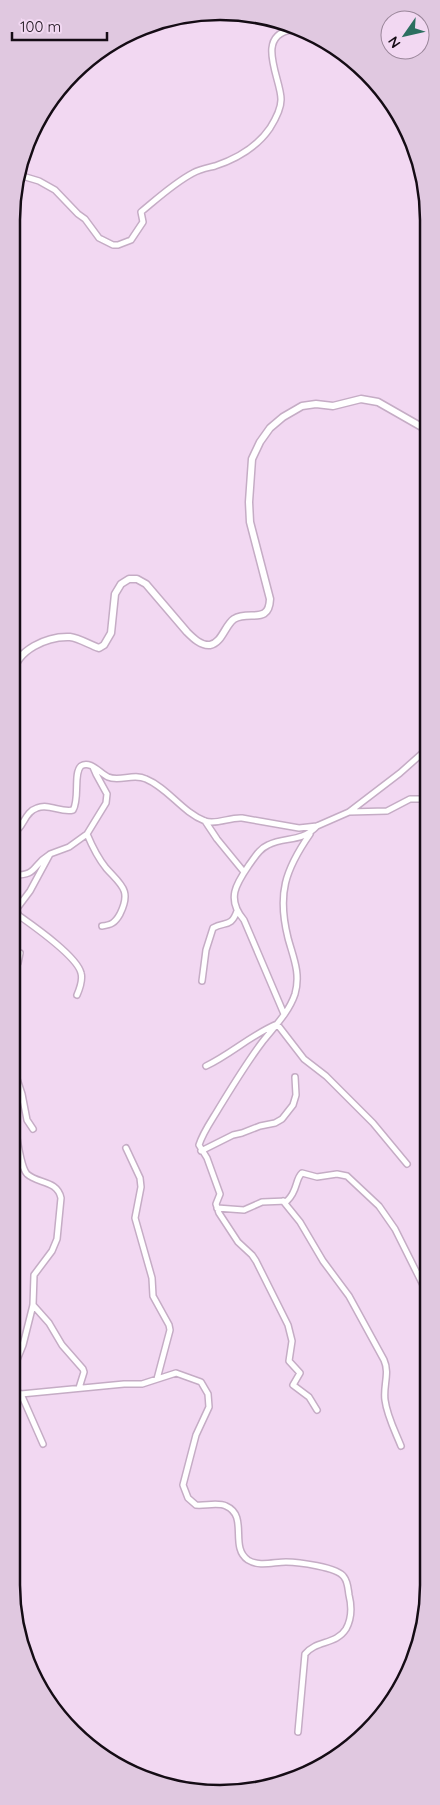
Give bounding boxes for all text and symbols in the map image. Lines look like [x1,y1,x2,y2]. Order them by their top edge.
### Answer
scale bar [12,10,108,42]
north arrow [380,10,430,60]
text: 100 m [20,17,61,36]
text: N [384,33,405,52]

